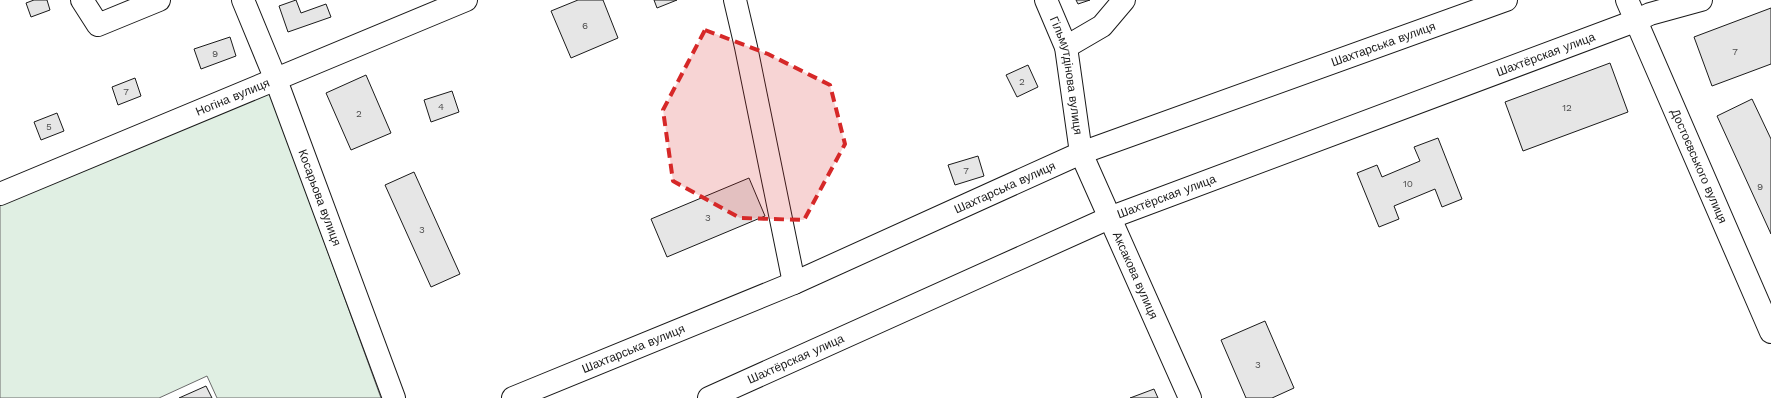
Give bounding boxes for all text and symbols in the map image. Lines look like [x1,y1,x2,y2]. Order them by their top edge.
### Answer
street label: Гільмутдінова вулиця [1047,14,1085,136]
street label: Шахтарська вулиця [1329,19,1437,69]
house number: 6 [582,20,588,31]
street label: Шахтёрская улица [1494,29,1597,79]
house number: 7 [1732,46,1738,57]
house number: 9 [212,48,218,59]
street label: Ногіна вулиця [194,76,272,119]
house number: 2 [1019,76,1025,87]
house number: 7 [123,86,129,97]
house number: 4 [438,101,444,112]
house number: 12 [1562,102,1572,113]
street label: Достоєвського вулиця [1668,107,1730,226]
house number: 2 [356,108,362,119]
house number: 5 [46,121,52,132]
street label: Косарьова вулиця [295,147,344,248]
street label: Шахтарська вулиця [952,158,1058,217]
house number: 7 [963,165,969,176]
street label: Шахтёрская улица [1115,172,1218,221]
house number: 10 [1403,178,1413,189]
house number: 9 [1757,181,1763,192]
house number: 3 [705,212,711,223]
house number: 3 [419,224,425,235]
street label: Аксакова вулиця [1110,229,1161,321]
street label: Шахтарська вулиця [580,321,687,376]
street label: Шахтёрская улица [745,331,846,387]
house number: 3 [1255,359,1261,370]

